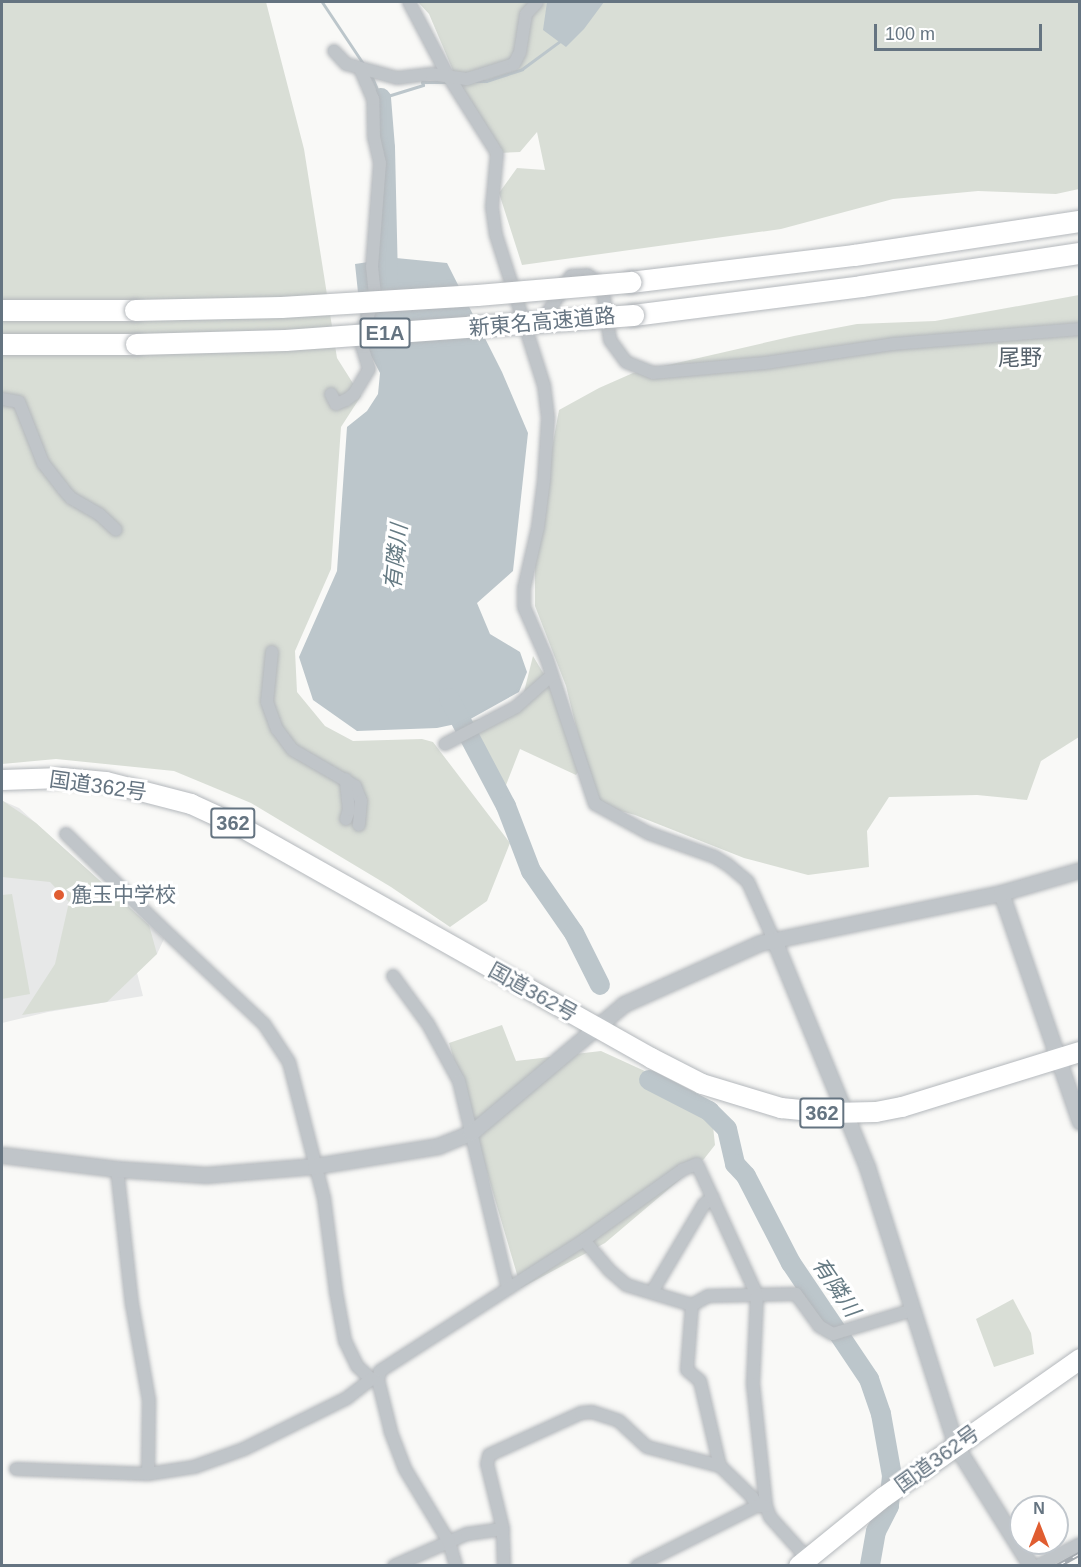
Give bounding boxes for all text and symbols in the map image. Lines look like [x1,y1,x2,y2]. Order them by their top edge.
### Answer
scale bar [877,12,1045,50]
text: 100 m [885,24,935,44]
street label: 新東名高速道路 [468,303,616,341]
road number: E1A [360,316,410,350]
district label: 尾野 [998,345,1042,371]
water label: 有隣川 [379,523,413,591]
street label: 国道362号 [48,767,148,805]
road number: 362 [209,806,257,840]
place label: 麁玉中学校 [71,882,176,908]
marker: 麁玉中学校 [52,888,66,902]
street label: 国道362号 [484,957,582,1027]
road number: 362 [798,1096,846,1130]
water label: 有隣川 [807,1252,865,1322]
street label: 国道362号 [890,1420,984,1498]
north arrow [1009,1495,1069,1555]
text: N [1033,1500,1045,1517]

